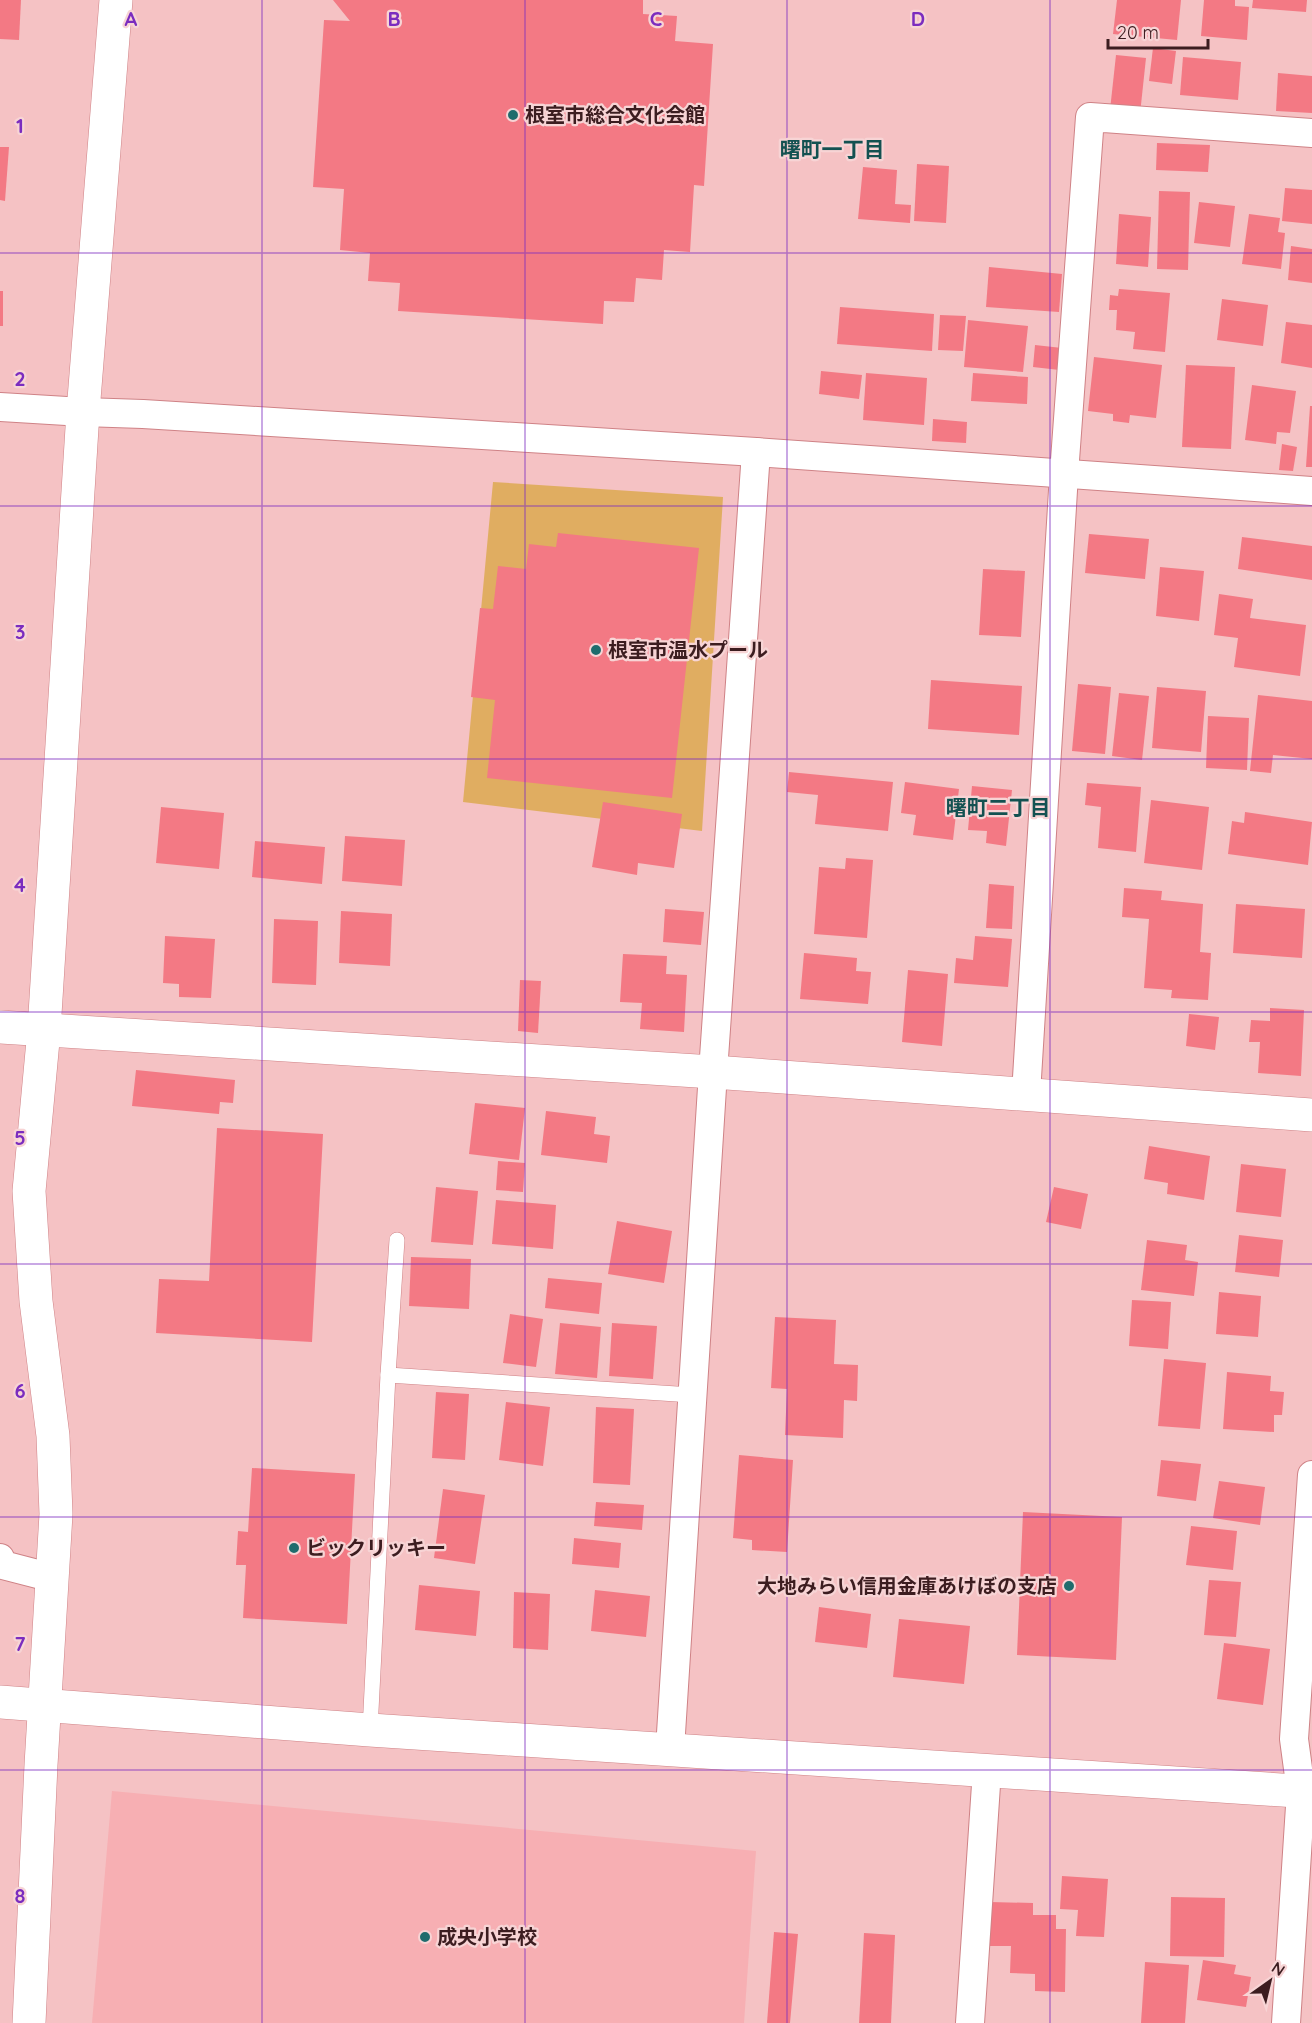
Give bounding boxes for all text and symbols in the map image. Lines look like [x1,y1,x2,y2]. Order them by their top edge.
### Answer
text: A [125,6,138,31]
text: B [387,6,401,31]
text: C [650,6,663,31]
text: D [911,6,925,31]
scale bar [1108,12,1208,50]
text: 20 m [1117,21,1159,44]
place label: 根室市総合文化会館 [525,102,705,127]
marker: 根室市総合文化会館 [506,108,520,122]
text: 1 [16,113,24,138]
district label: 曙町一丁目 [780,136,885,162]
text: 2 [14,366,26,391]
text: 3 [15,619,25,644]
place label: 根室市温水プール [608,637,768,662]
marker: 根室市温水プール [589,643,603,657]
district label: 曙町二丁目 [946,794,1051,820]
text: 4 [14,872,26,897]
text: 5 [14,1125,26,1150]
text: 6 [14,1378,26,1403]
place label: ビックリッキー [306,1535,446,1560]
marker: ビックリッキー [287,1541,301,1555]
place label: 大地みらい信用金庫あけぼの支店 [757,1573,1057,1598]
marker: 大地みらい信用金庫あけぼの支店 [1062,1579,1076,1593]
text: 7 [15,1631,26,1656]
text: 8 [15,1883,26,1908]
place label: 成央小学校 [437,1924,537,1949]
marker: 成央小学校 [418,1930,432,1944]
north arrow [1240,1951,1300,2011]
text: N [1268,1957,1289,1980]

